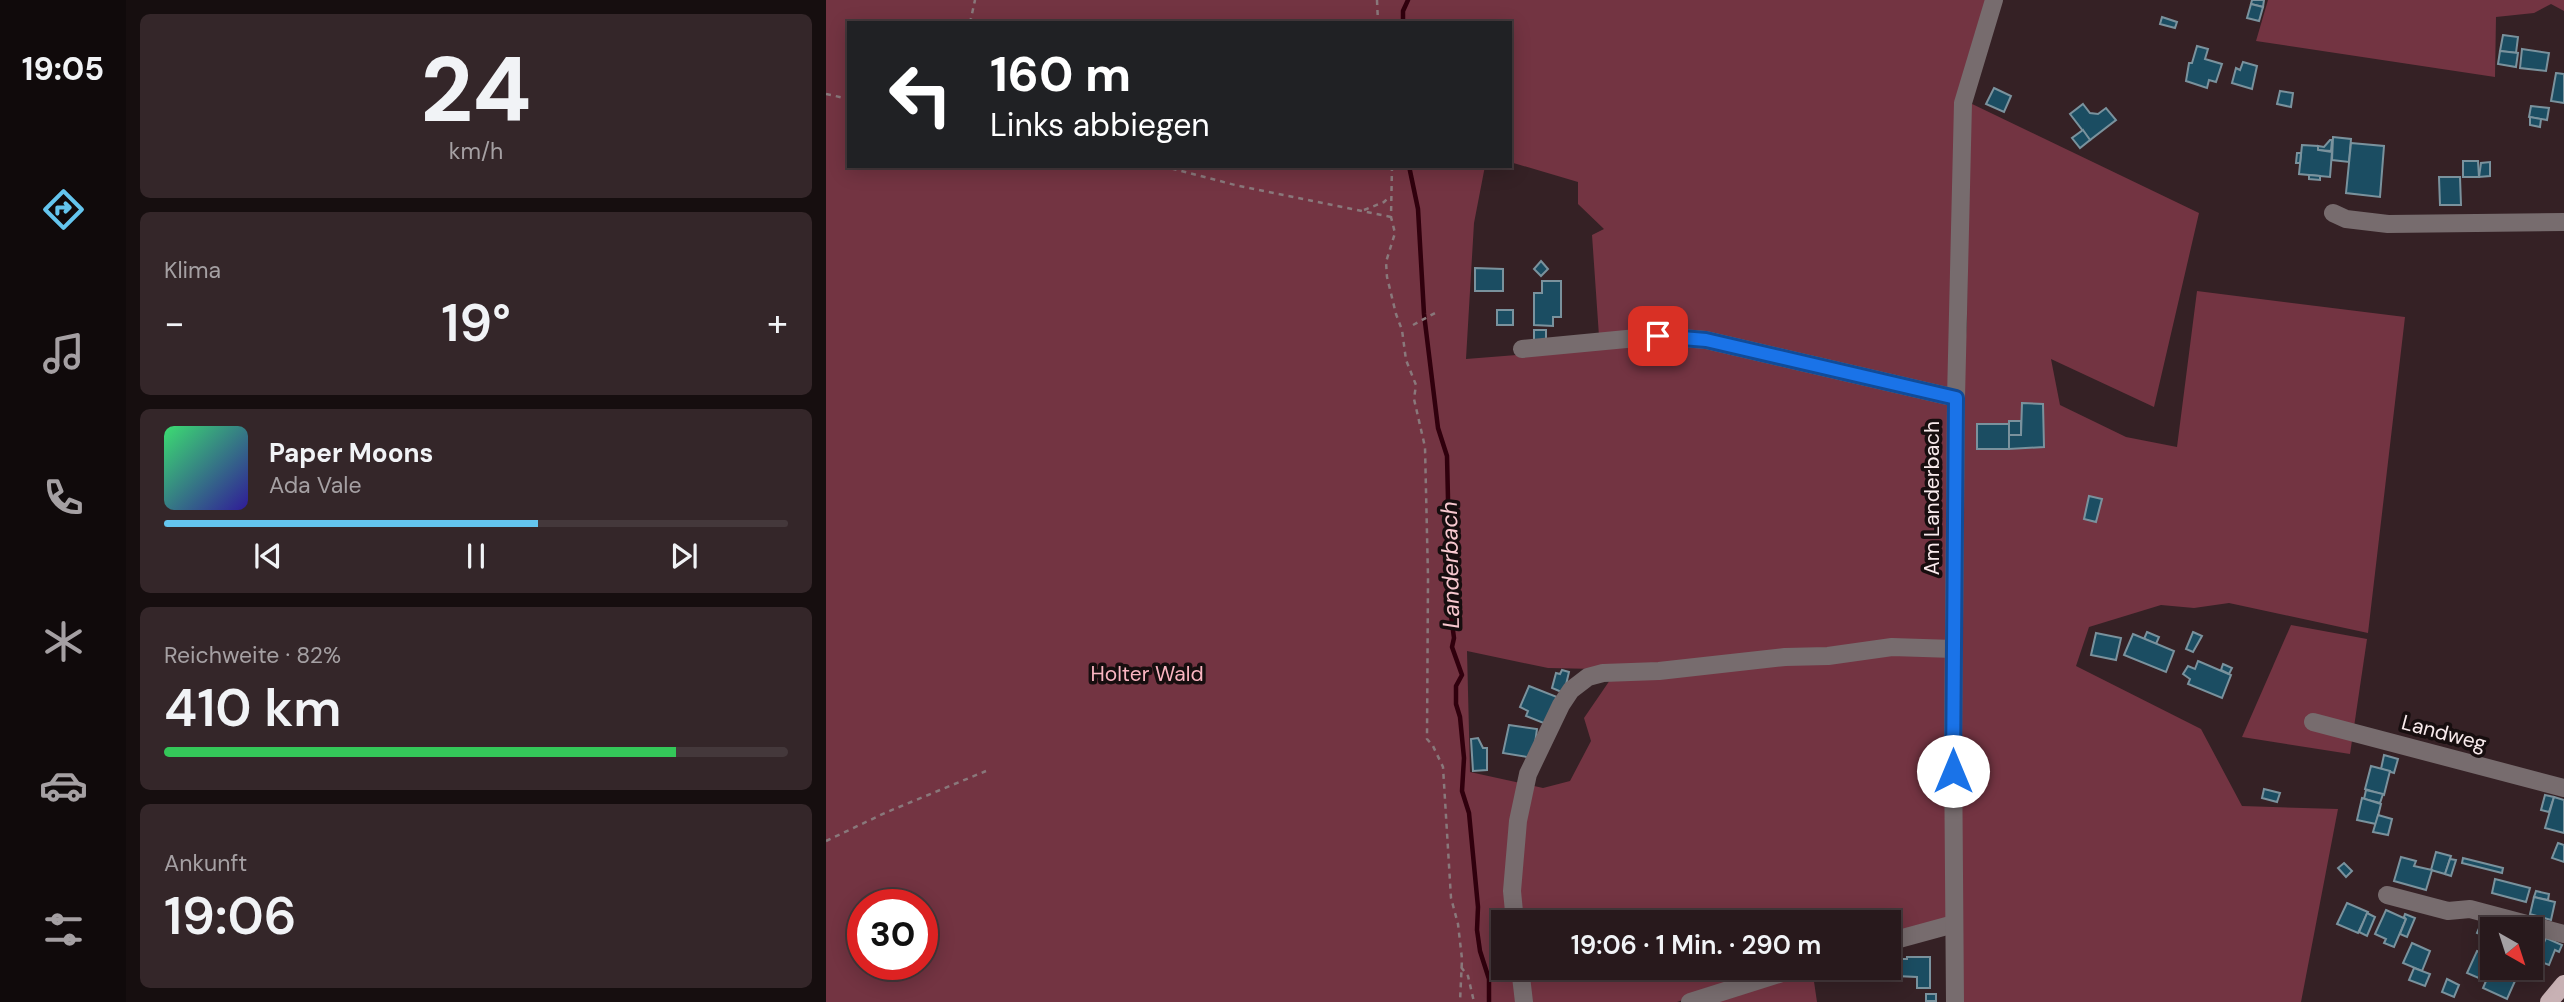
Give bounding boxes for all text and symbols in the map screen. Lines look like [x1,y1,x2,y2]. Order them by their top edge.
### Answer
text: 24 [420,31,532,149]
text: 160 m [990,42,1131,106]
text: 19:05 [22,48,104,90]
icon: left [875,49,966,140]
text: Links abbiegen [990,104,1210,146]
text: km/h [449,136,503,166]
icon: directions [39,185,88,234]
text: Klima [164,255,221,285]
text: 19° [441,289,511,357]
text: − [164,298,185,348]
text: + [767,298,788,348]
pin [1628,306,1688,366]
icon: arrive [1639,317,1677,355]
icon: music [39,329,88,378]
street label: Am Landerbach [1918,421,1946,575]
text: Paper Moons [269,436,433,470]
text: Ada Vale [269,470,362,500]
icon: phone [39,473,88,522]
water label: Landerbach [1434,501,1466,629]
icon: previous [249,537,287,575]
icon: pause [457,537,495,575]
icon: next [665,537,703,575]
icon: climate [39,617,88,666]
text: Reichweite · 82% [164,640,341,670]
park label: Holter Wald [1090,660,1204,688]
text: 410 km [164,674,341,742]
street label: Landweg [2398,708,2490,758]
position arrow [1916,734,1990,808]
icon: car [39,761,88,810]
text: Ankunft [164,848,247,878]
text: 19:06 [164,882,297,950]
speed limit sign: 30 [847,889,938,980]
icon: filters [39,905,88,954]
north arrow [2480,917,2543,980]
map controls [2480,917,2543,980]
text: 19:06 · 1 Min. · 290 m [1571,928,1821,962]

